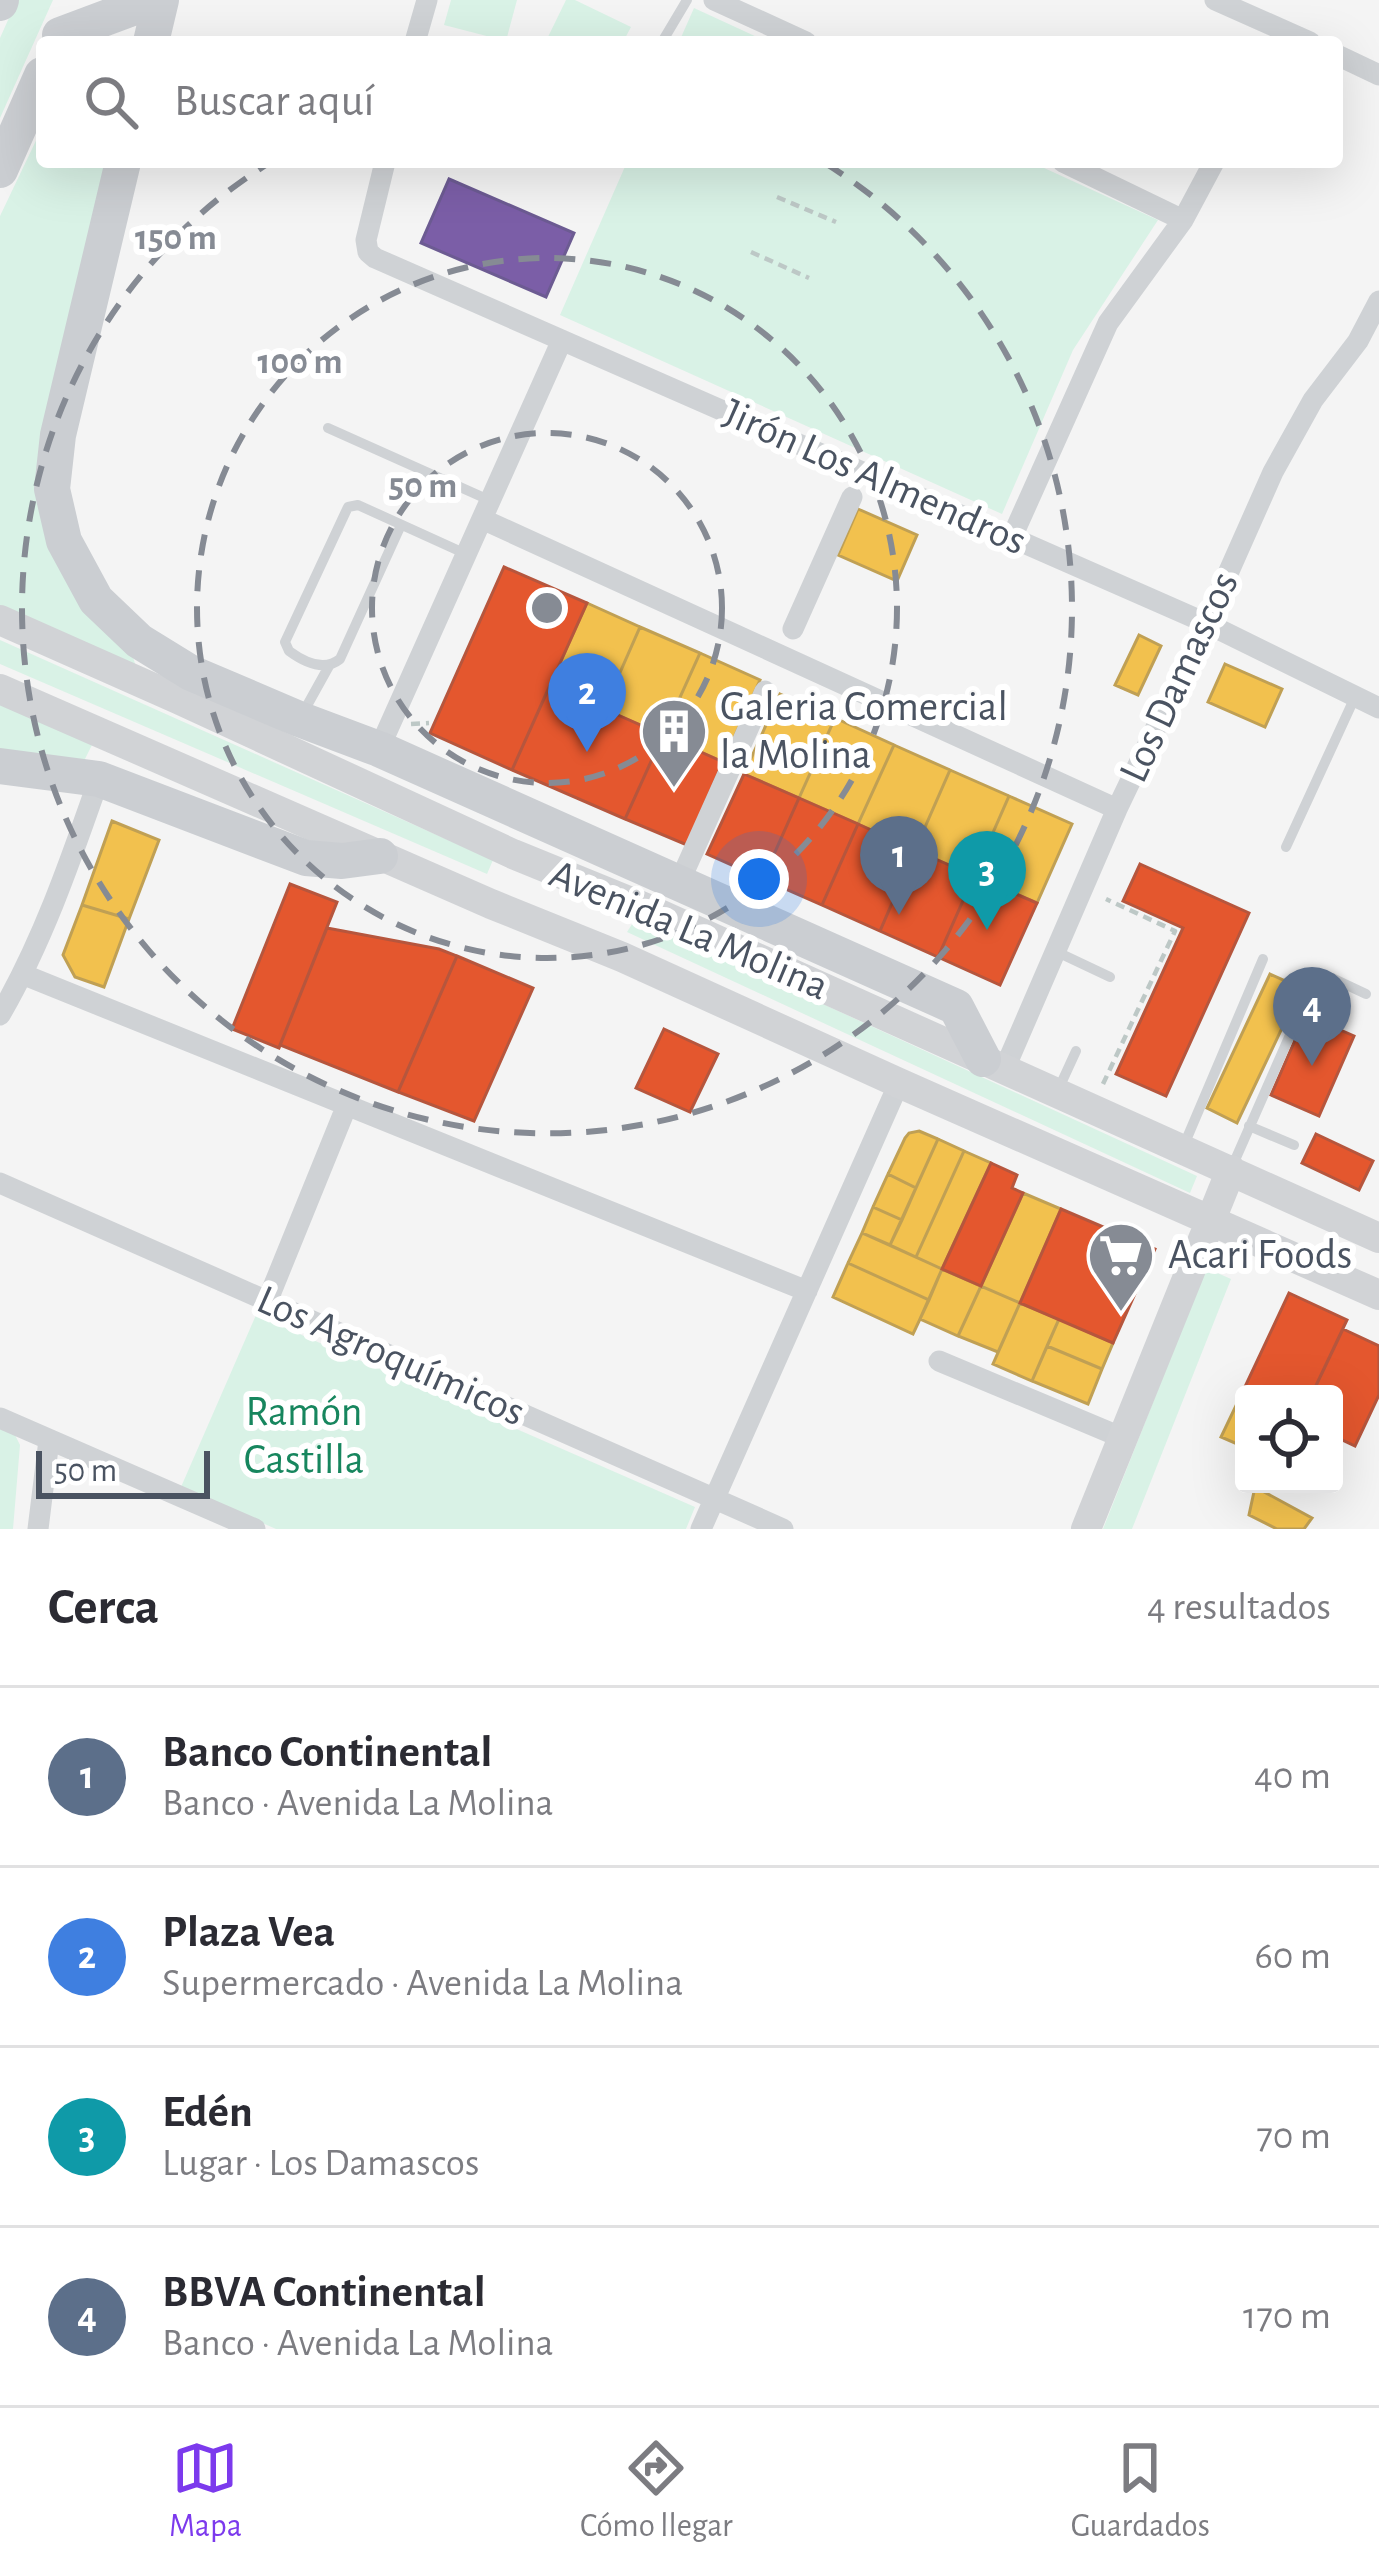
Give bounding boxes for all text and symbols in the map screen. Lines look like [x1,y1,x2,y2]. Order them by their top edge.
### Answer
search box [36,36,1343,168]
icon: search [78,69,144,135]
text: Buscar aquí [174,79,374,124]
text: 150 m [135,220,217,256]
text: 100 m [258,344,342,380]
street label: Jirón Los Almendros [717,391,1033,563]
text: 50 m [389,468,457,504]
street label: Los Damascos [1112,565,1246,789]
centre of rings [526,587,568,629]
pin: 2 [548,653,626,752]
place label: Galeria Comercial la Molina [720,686,1008,776]
building icon: Galeria Comercial la Molina [639,696,709,790]
pin: 1 [860,816,938,915]
pin: 3 [948,831,1026,930]
your location [729,849,789,909]
street label: Avenida La Molina [544,852,834,1008]
pin: 4 [1273,967,1351,1066]
supermarket icon: Acari Foods [1086,1220,1156,1314]
place label: Acari Foods [1168,1234,1352,1276]
street label: Los Agroquímicos [251,1278,531,1434]
map controls [1235,1385,1343,1493]
button: locate [1235,1385,1343,1493]
park label: Ramón Castilla [244,1391,364,1481]
scale bar [36,1445,210,1498]
text: 50 m [54,1455,117,1488]
text: Cerca [48,1582,159,1633]
text: 4 resultados [1147,1588,1331,1627]
text: Banco Continental [162,1730,492,1775]
text: 1 [80,1757,94,1796]
text: 40 m [1254,1757,1331,1796]
text: Banco · Avenida La Molina [162,1784,554,1823]
text: Plaza Vea [162,1910,335,1955]
text: 2 [78,1937,96,1976]
text: 60 m [1254,1937,1331,1976]
text: Supermercado · Avenida La Molina [162,1964,683,2003]
text: Edén [162,2090,253,2135]
text: 3 [79,2117,95,2156]
text: 70 m [1257,2117,1331,2156]
text: Lugar · Los Damascos [162,2144,479,2183]
text: BBVA Continental [162,2270,486,2315]
text: 4 [77,2297,97,2336]
text: 170 m [1243,2297,1331,2336]
text: Banco · Avenida La Molina [162,2324,554,2363]
tab: Mapa [169,2435,242,2547]
tab: Cómo llegar [580,2435,733,2547]
tab: Guardados [1071,2435,1210,2547]

